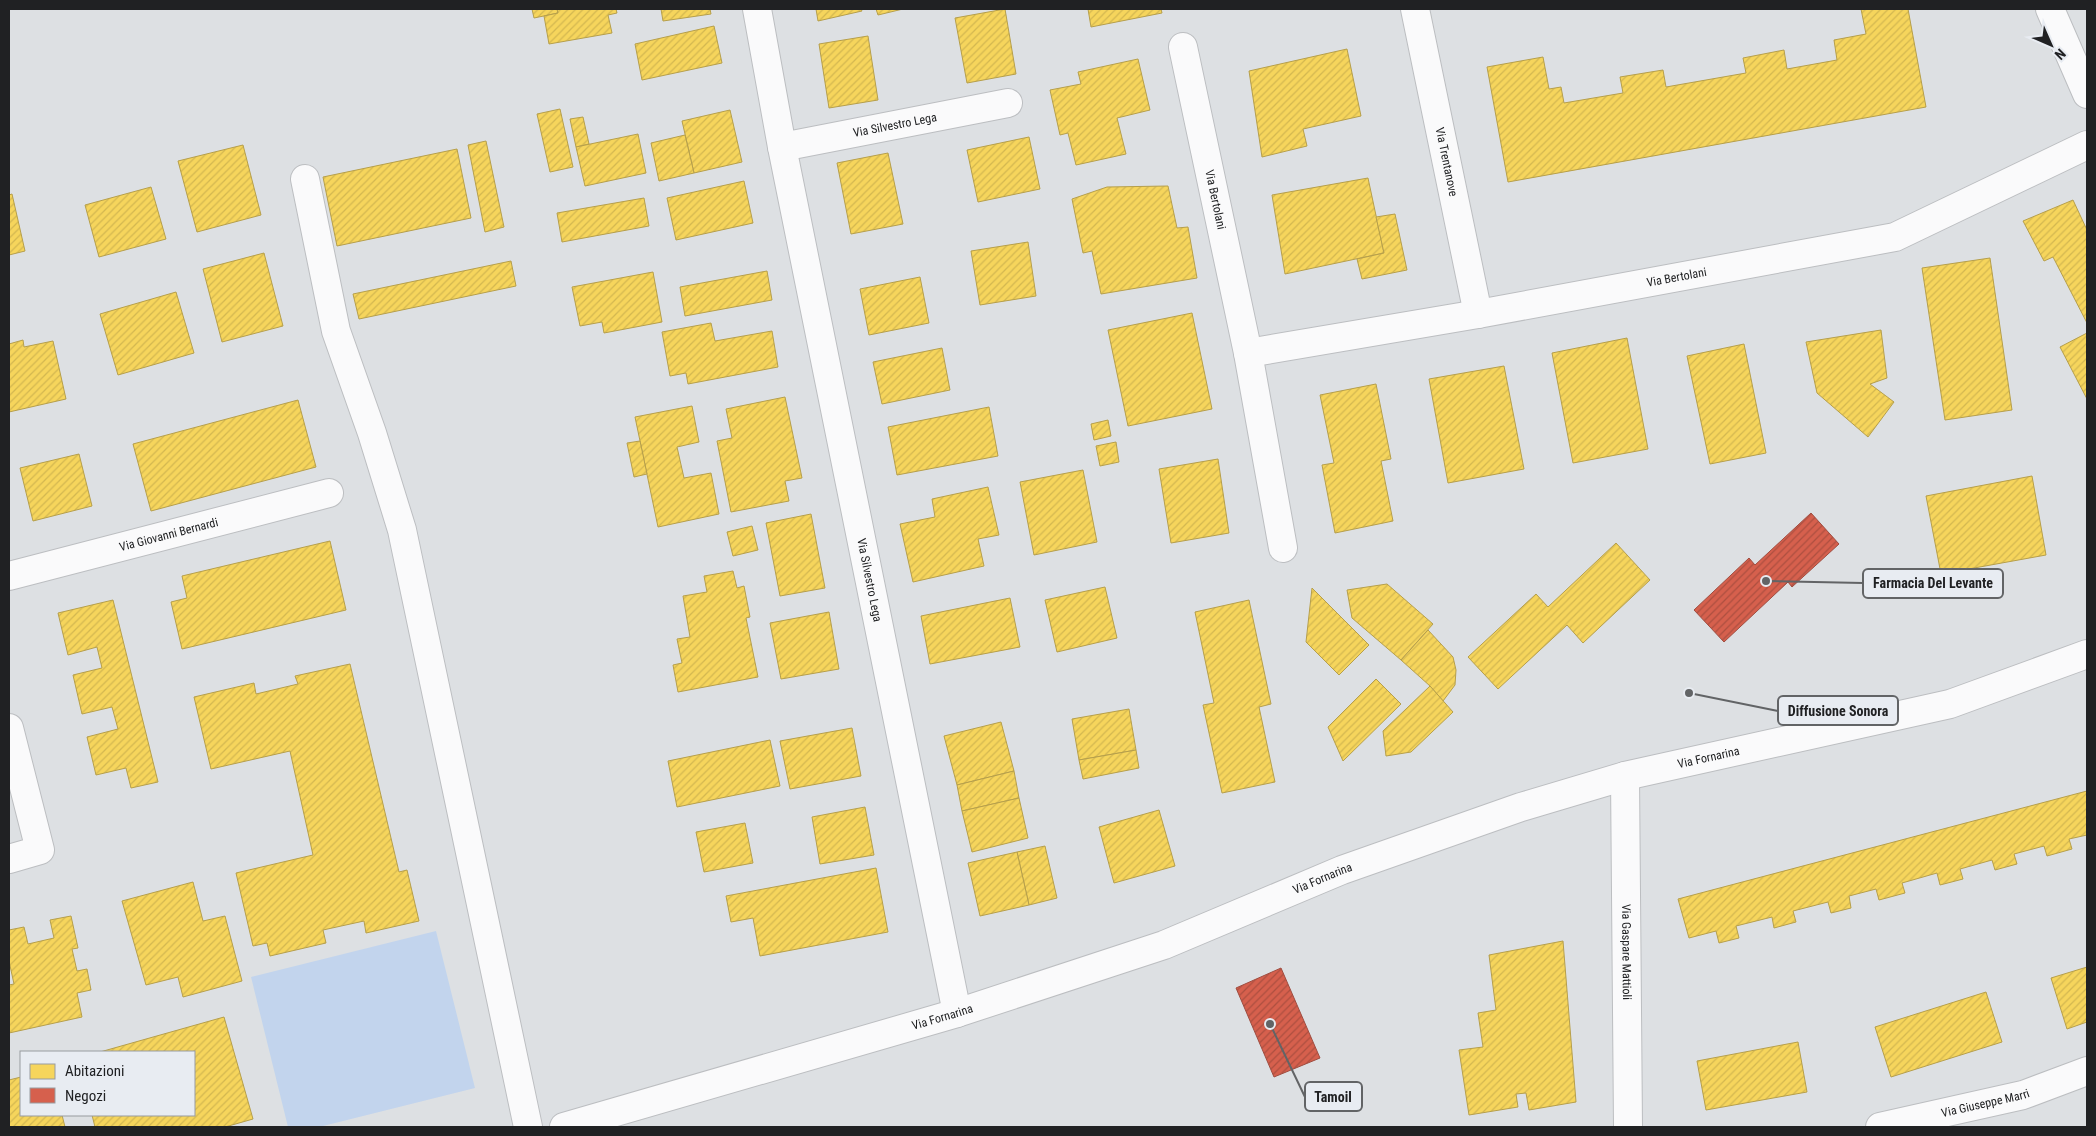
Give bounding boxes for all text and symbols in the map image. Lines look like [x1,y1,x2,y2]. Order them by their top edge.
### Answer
north arrow [2026,20,2076,70]
text: N [2052,46,2069,63]
street label: Via Silvestro Lega [852,110,938,140]
street label: Via Trentanove [1433,126,1461,198]
street label: Via Bertolani [1202,168,1229,231]
street label: Via Bertolani [1645,265,1708,290]
street label: Via Giovanni Bernardi [118,515,220,554]
street label: Via Silvestro Lega [854,537,885,623]
callout: Farmacia Del Levante [1863,569,2003,598]
text: Farmacia Del Levante [1873,575,1993,591]
callout: Diffusione Sonora [1778,696,1898,725]
text: Diffusione Sonora [1788,703,1889,719]
street label: Via Fornarina [1676,744,1741,771]
street label: Via Fornarina [1291,860,1354,897]
street label: Via Gaspare Mattioli [1619,904,1634,1000]
street label: Via Fornarina [910,1001,975,1033]
legend [20,1051,195,1116]
text: Abitazioni [65,1062,124,1080]
callout: Tamoil [1305,1082,1362,1111]
street label: Via Giuseppe Marri [1940,1086,2031,1120]
text: Negozi [65,1087,106,1105]
text: Tamoil [1314,1089,1352,1105]

